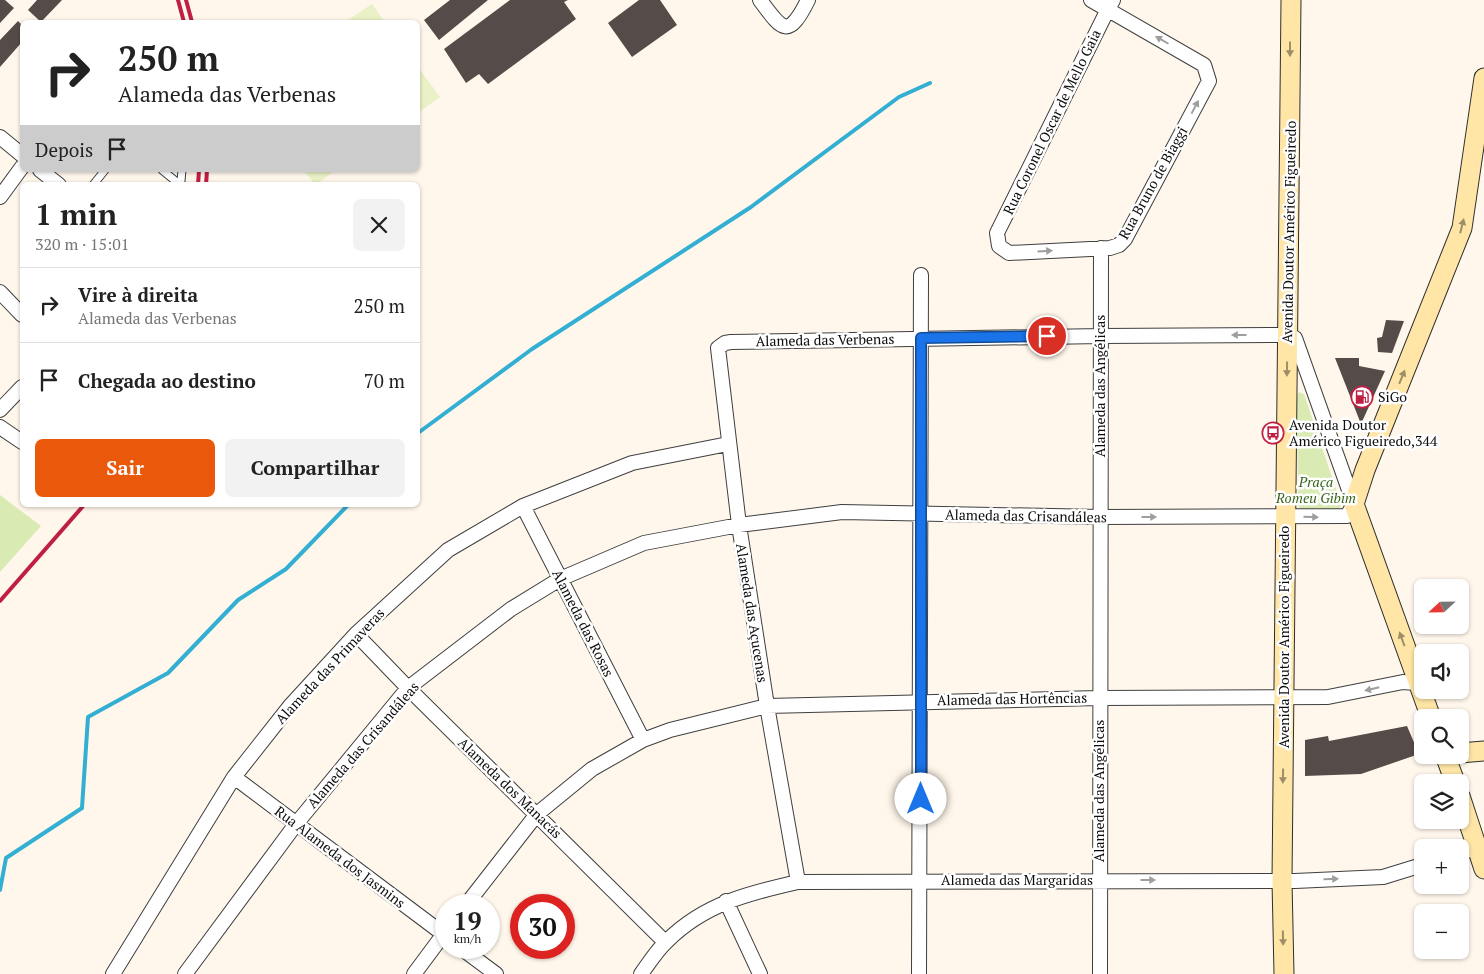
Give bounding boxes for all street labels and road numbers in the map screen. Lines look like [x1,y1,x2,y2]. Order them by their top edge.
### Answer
street label: Rua Coronel Oscar de Mello Gaia [998,26,1105,217]
street label: Avenida Doutor Américo Figueiredo [1277,120,1300,343]
street label: Rua Bruno de Biaggi [1114,123,1191,242]
street label: Alameda das Angélicas [1090,315,1109,457]
street label: Alameda das Verbenas [755,329,895,350]
street label: Alameda das Crisandáleas [945,505,1107,526]
street label: Avenida Doutor Américo Figueiredo [1274,526,1293,748]
street label: Alameda das Açucenas [732,542,773,684]
street label: Alameda das Rosas [548,566,619,680]
street label: Alameda das Primaveras [271,604,388,728]
street label: Alameda das Crisandáleas [302,677,423,812]
street label: Alameda das Hortências [937,688,1087,709]
street label: Alameda das Angélicas [1089,720,1108,862]
street label: Alameda dos Manacás [454,733,566,842]
street label: Rua Alameda dos Jasmins [271,801,409,912]
street label: Alameda das Margaridas [941,870,1093,889]

